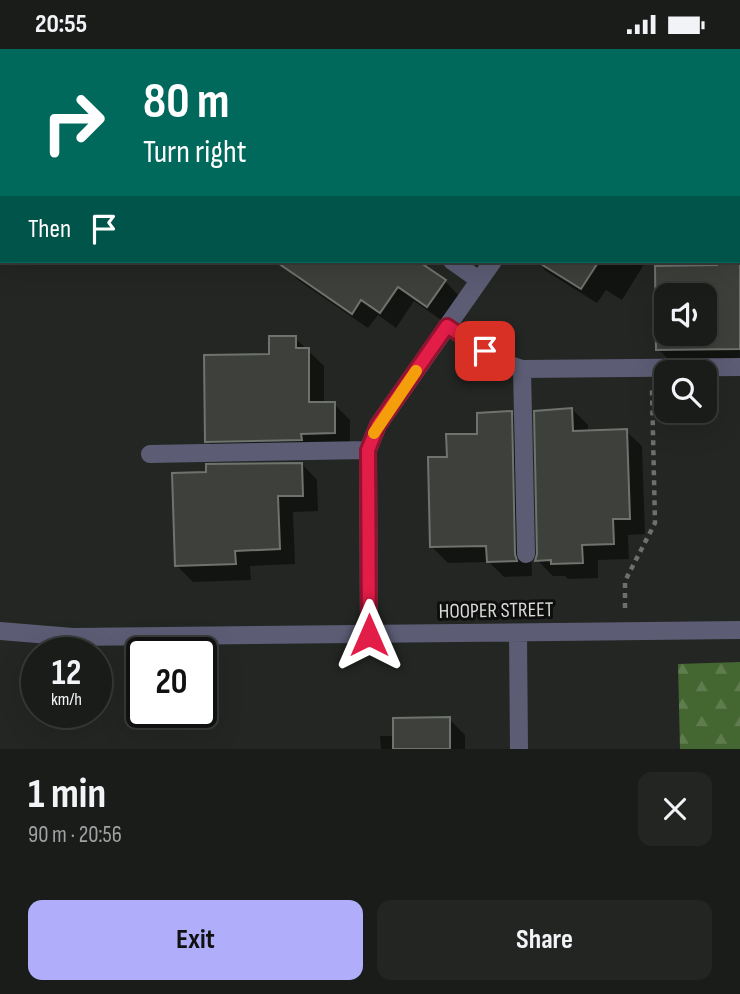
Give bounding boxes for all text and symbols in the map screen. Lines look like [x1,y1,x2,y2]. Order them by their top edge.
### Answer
text: 20:55 [35,9,87,40]
text: 80 m [143,73,230,132]
icon: right [28,77,119,168]
text: Turn right [143,133,247,172]
icon: arrive [85,210,123,248]
text: Then [28,214,71,245]
map controls [654,283,717,423]
button: sound [654,283,717,346]
pin [455,321,515,381]
icon: arrive [466,332,504,370]
button: search [654,360,717,423]
street label: HOOPER STREET [438,597,554,624]
position arrow [332,598,406,672]
speed limit sign: 20 [126,637,217,728]
text: 12 [52,652,81,695]
text: km/h [51,689,82,710]
text: 1 min [28,769,106,820]
button: close [638,772,712,846]
text: 90 m · 20:56 [28,821,122,849]
button: Exit [28,900,363,980]
button: Share [377,900,712,980]

